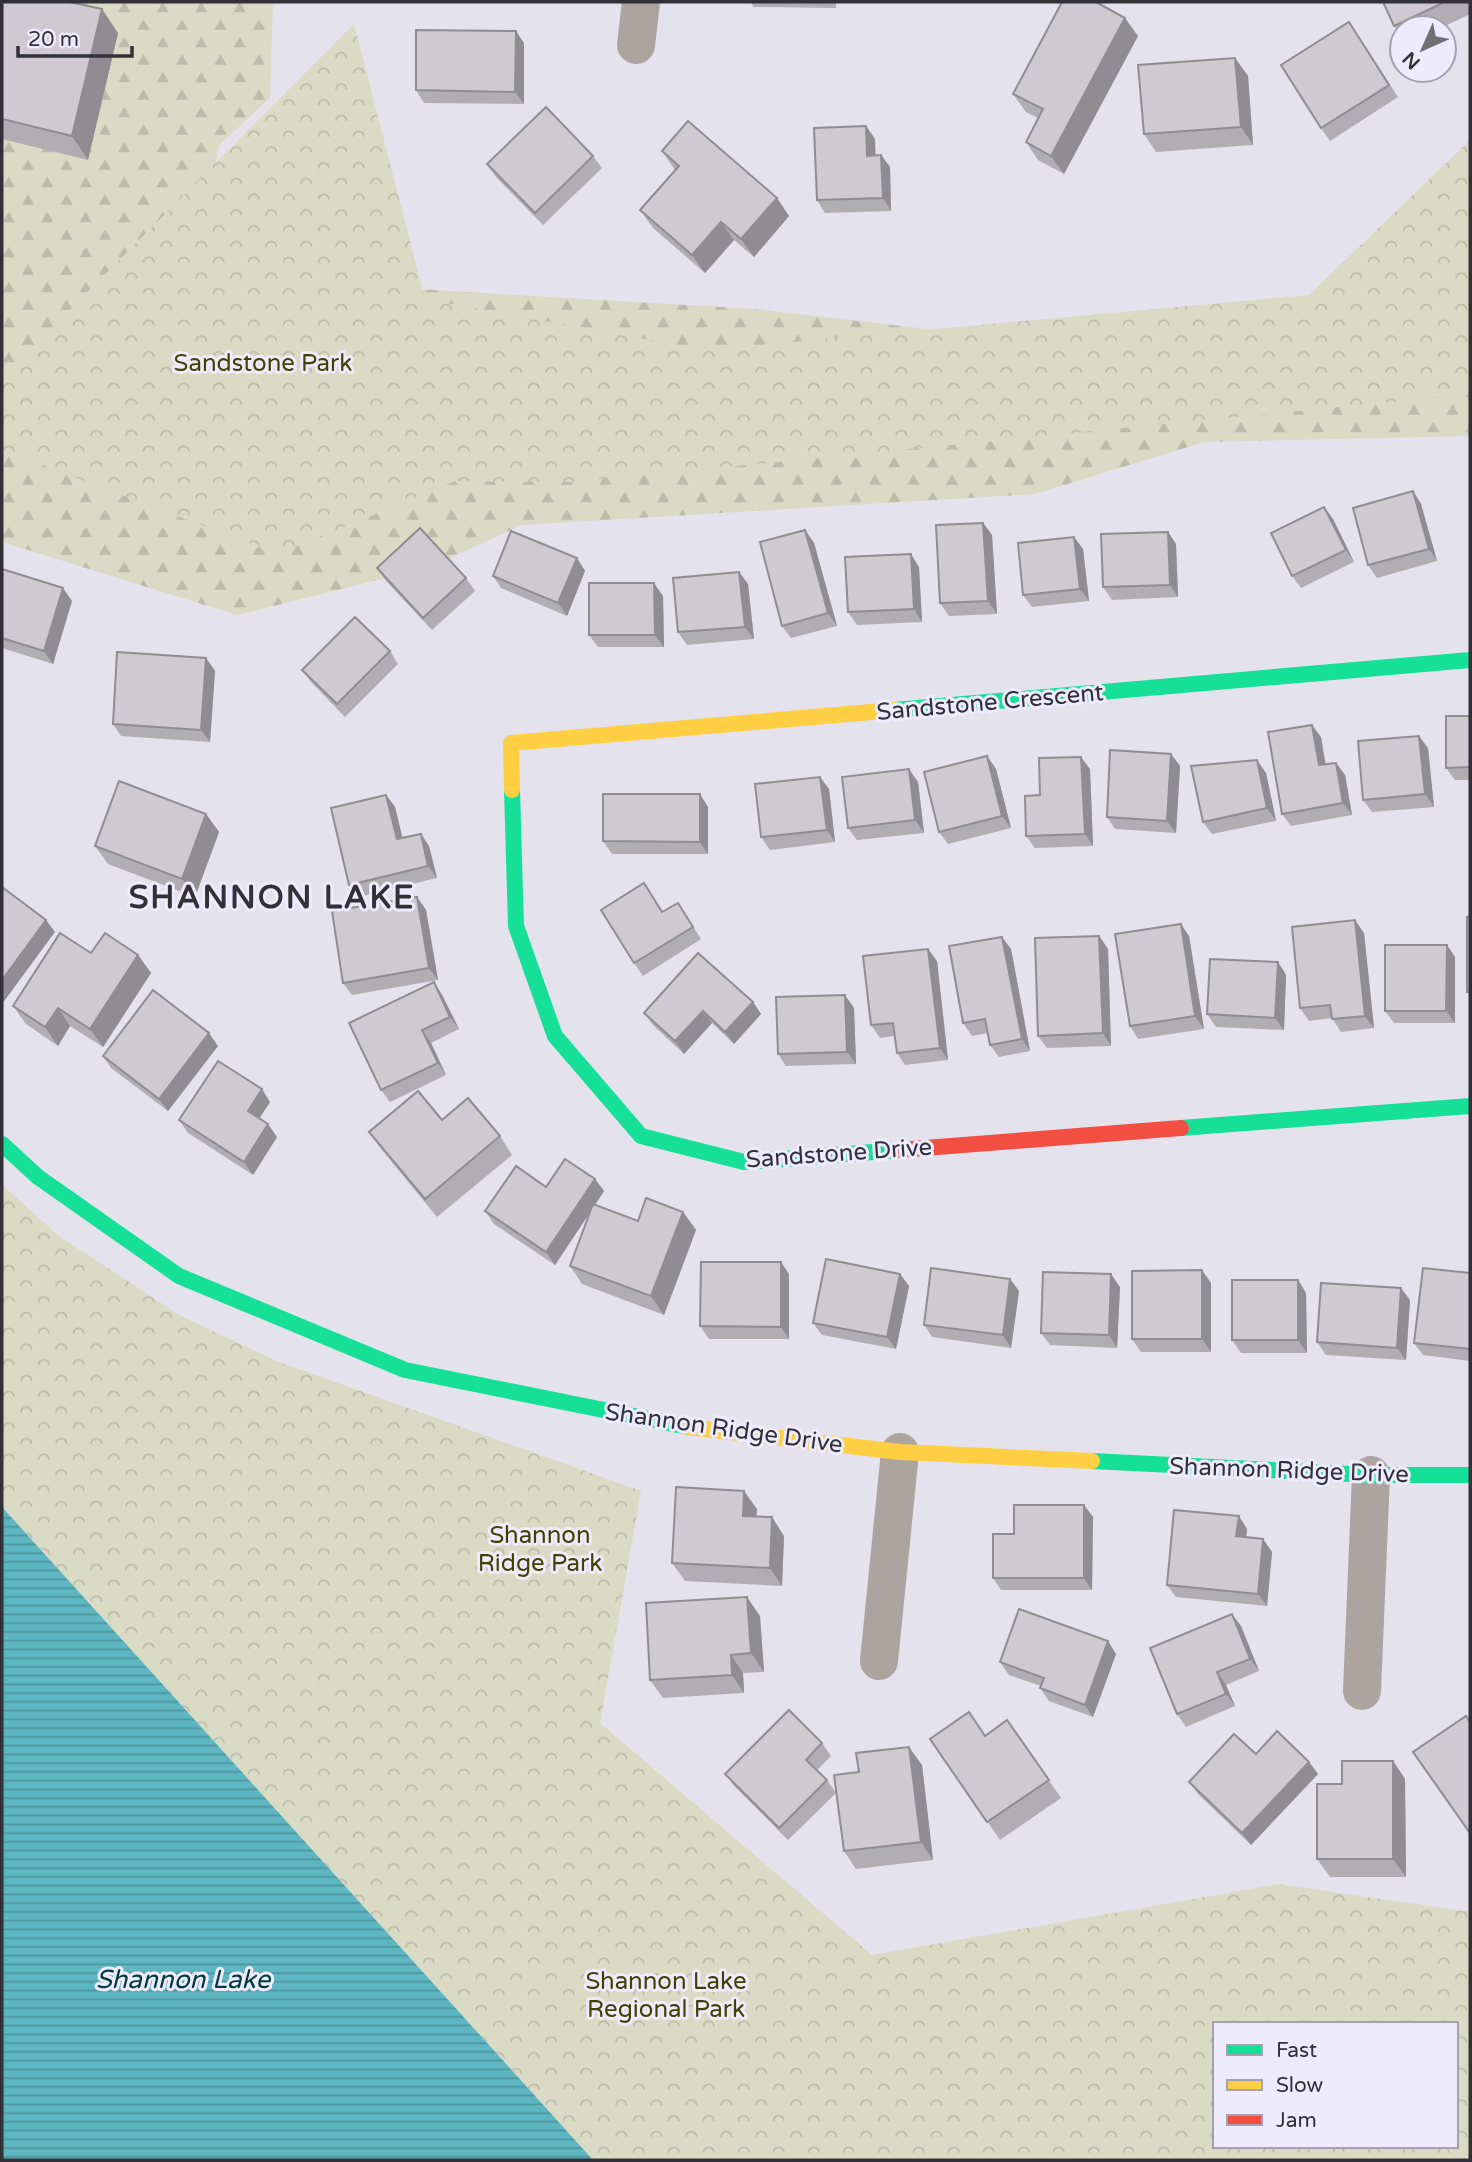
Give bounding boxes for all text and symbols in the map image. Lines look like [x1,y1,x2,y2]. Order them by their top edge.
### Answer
scale bar [18,14,131,58]
north arrow [1388,14,1458,84]
text: 20 m [28,27,79,52]
text: N [1399,47,1425,73]
park label: Sandstone Park [174,349,352,378]
street label: Sandstone Crescent [875,678,1105,727]
district label: SHANNON LAKE [129,879,415,917]
street label: Sandstone Drive [745,1133,933,1174]
street label: Shannon Ridge Drive [603,1397,845,1460]
street label: Shannon Ridge Drive [1169,1452,1409,1489]
park label: Shannon Ridge Park [478,1521,602,1578]
water label: Shannon Lake [96,1964,272,1995]
park label: Shannon Lake Regional Park [585,1967,747,2024]
legend [1213,2022,1458,2148]
text: Fast [1276,2038,1317,2063]
text: Slow [1276,2073,1324,2098]
text: Jam [1276,2108,1317,2133]

